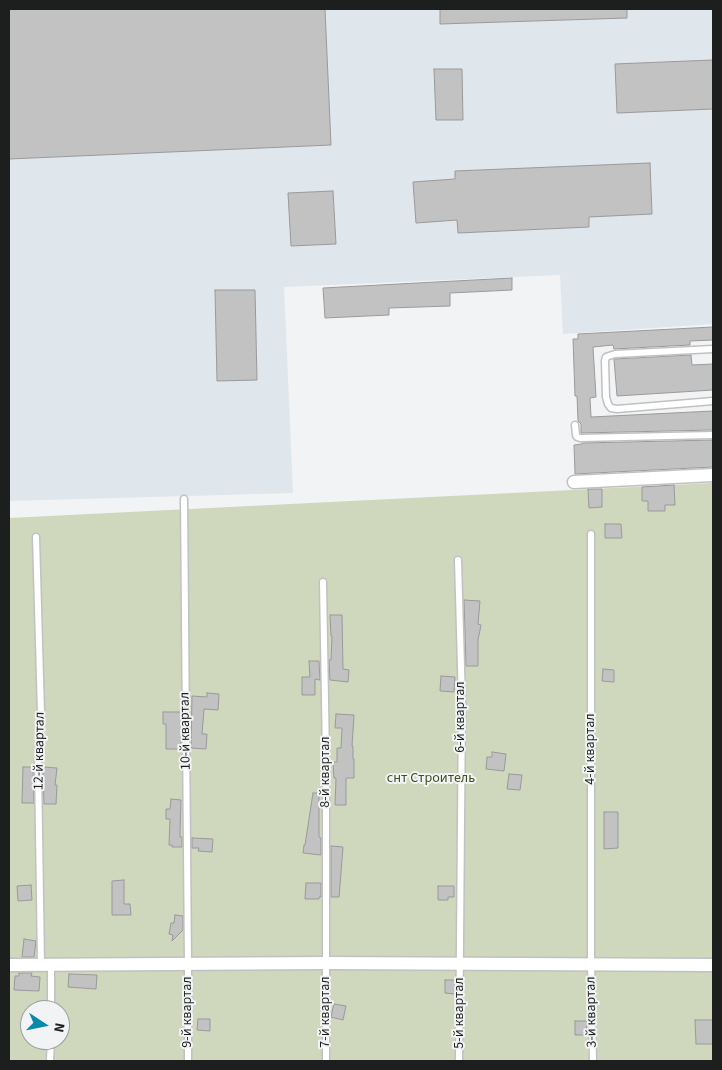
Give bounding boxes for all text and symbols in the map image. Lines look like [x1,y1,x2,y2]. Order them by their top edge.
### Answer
street label: 6-й квартал [453,681,469,753]
street label: 10-й квартал [177,692,195,770]
street label: 12-й квартал [31,712,49,790]
street label: 4-й квартал [583,713,599,785]
street label: 8-й квартал [318,736,334,808]
park label: снт Строитель [387,771,475,787]
street label: 9-й квартал [180,976,196,1048]
street label: 7-й квартал [318,976,334,1048]
street label: 3-й квартал [583,976,601,1048]
street label: 5-й квартал [452,977,468,1049]
north arrow [20,1000,70,1050]
text: N [48,1021,69,1034]

